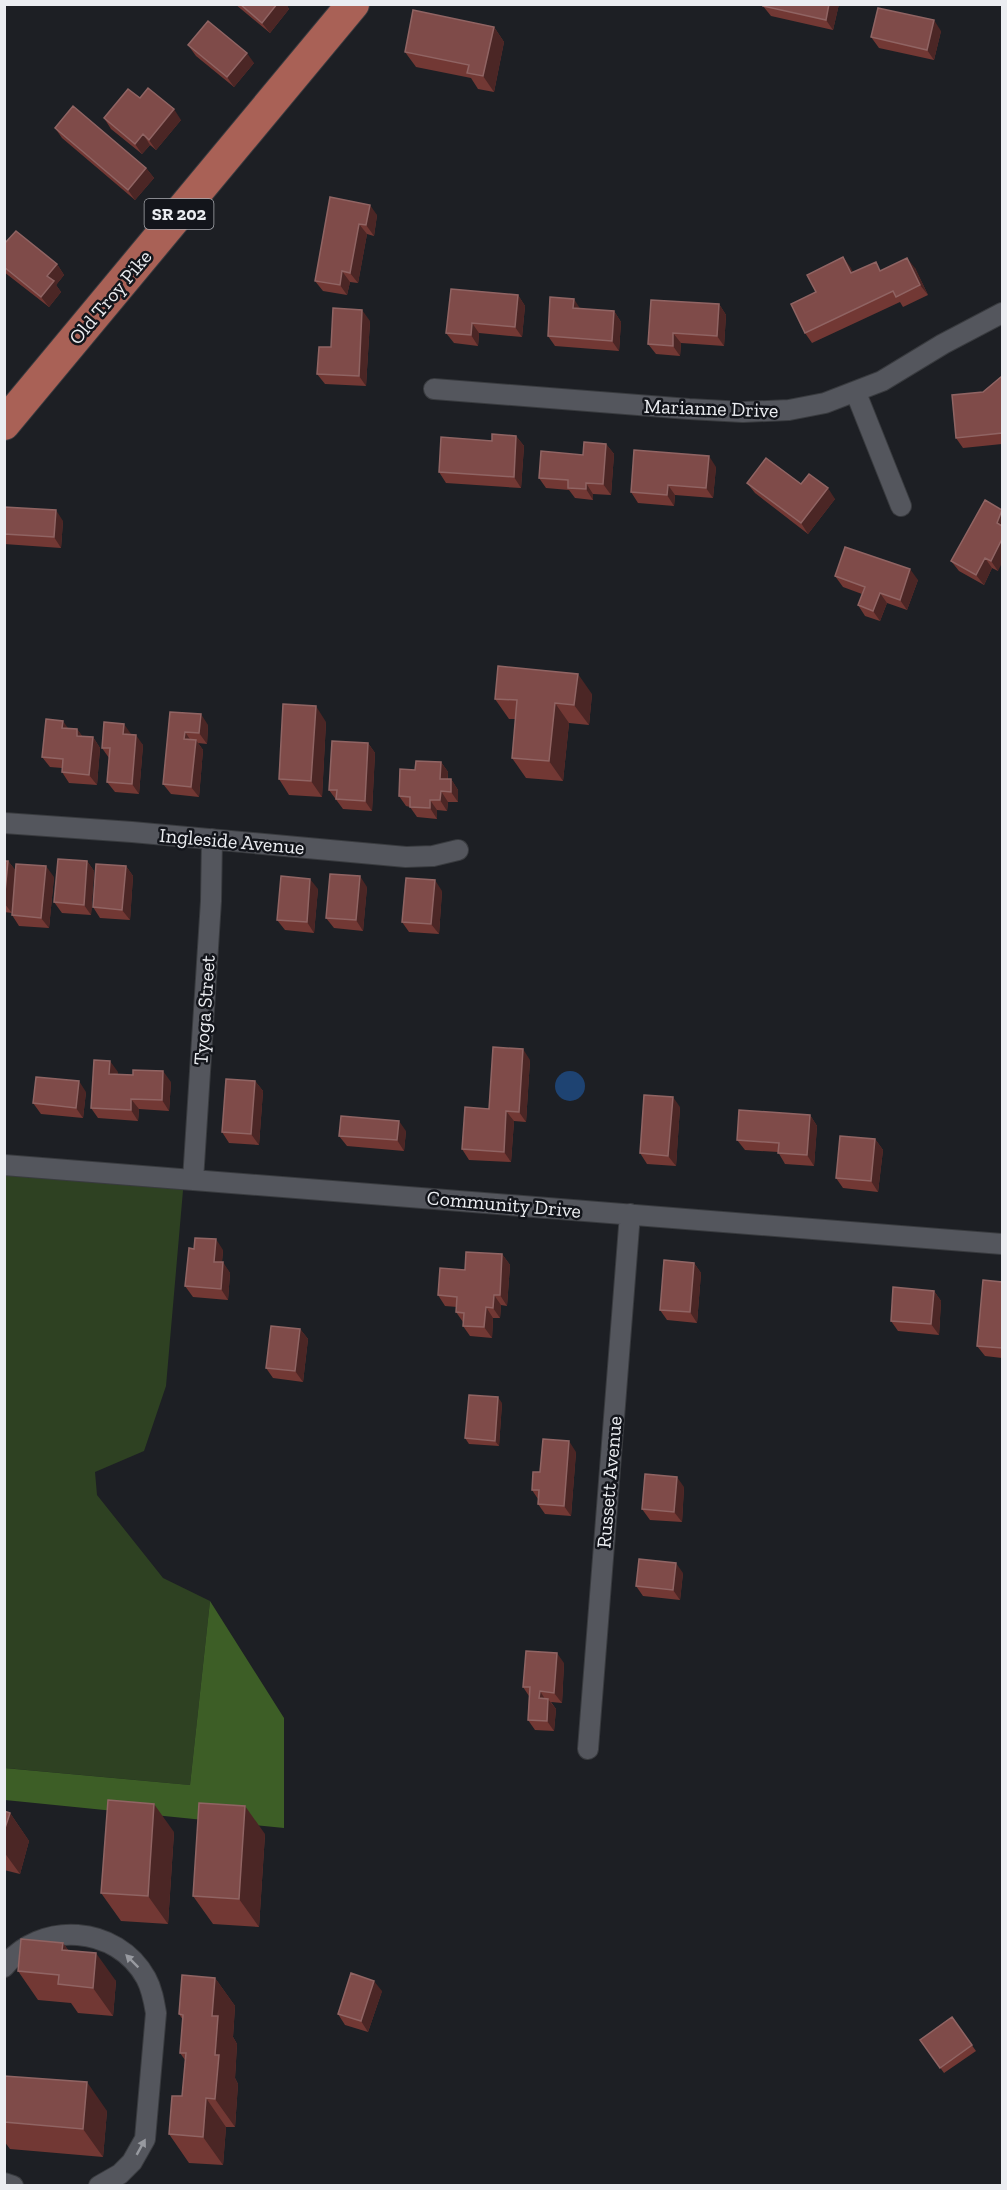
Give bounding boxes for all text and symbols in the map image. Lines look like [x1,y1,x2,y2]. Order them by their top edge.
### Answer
road number: SR 202 [144,199,213,229]
street label: Old Troy Pike [63,245,157,349]
street label: Marianne Drive [643,394,779,422]
street label: Ingleside Avenue [158,823,306,859]
street label: Tyoga Street [188,954,220,1066]
street label: Community Drive [426,1185,582,1223]
street label: Russett Avenue [591,1415,627,1549]
one-way arrow [124,1954,139,1968]
one-way arrow [135,2139,146,2155]

